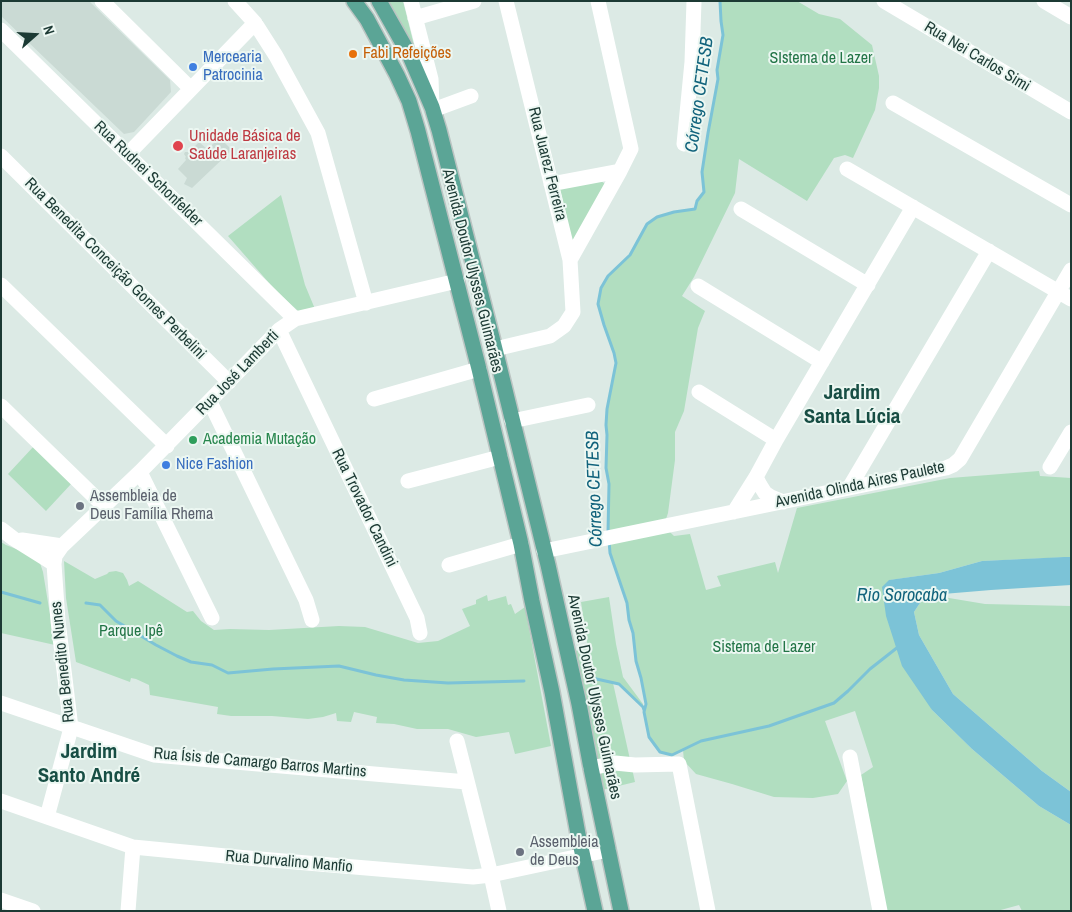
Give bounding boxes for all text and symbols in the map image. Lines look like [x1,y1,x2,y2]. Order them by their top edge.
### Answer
north arrow [10,10,60,60]
street label: Rua Nei Carlos Simi [920,18,1034,96]
text: N [39,23,59,37]
water label: Córrego CETESB [681,36,719,154]
place label: Fabi Refeições [363,44,451,64]
place label: Mercearia Patrocinia [203,48,263,86]
marker: Fabi Refeições [347,48,359,60]
park label: SIstema de Lazer [770,49,872,69]
marker: Mercearia Patrocinia [187,61,199,73]
street label: Rua Juarez Ferreira [524,105,570,223]
street label: Rua Rudnei Schonfelder [90,117,206,231]
place label: Unidade Básica de Saúde Laranjeiras [189,127,301,165]
marker: Unidade Básica de Saúde Laranjeiras [171,139,185,153]
street label: Avenida Doutor Ulysses Guimarães [437,167,507,375]
street label: Rua Benedita Conceição Gomes Perbelini [20,174,210,364]
street label: Rua José Lamberti [193,326,283,420]
district label: Jardim Santa Lúcia [804,380,900,430]
place label: Academia Mutação [203,430,316,450]
water label: Córrego CETESB [582,430,608,548]
marker: Academia Mutação [187,434,199,446]
street label: Rua Trovador Candini [327,446,401,570]
place label: Nice Fashion [176,455,253,475]
street label: Avenida Olinda Aires Paulete [774,458,946,512]
marker: Nice Fashion [160,459,172,471]
place label: Assembleia de Deus Família Rhema [90,487,213,525]
marker: Assembleia de Deus Família Rhema [74,500,86,512]
water label: Rio Sorocaba [857,585,947,607]
street label: Avenida Doutor Ulysses Guimarães [563,593,625,801]
street label: Rua Benedito Nunes [47,600,79,724]
park label: Parque Ipê [99,622,163,642]
park label: Sistema de Lazer [713,638,815,658]
district label: Jardim Santo André [38,739,140,789]
street label: Rua Ísis de Camargo Barros Martins [153,744,367,782]
place label: Assembleia de Deus [530,833,599,871]
marker: Assembleia de Deus [514,846,526,858]
street label: Rua Durvalino Manfio [225,847,353,877]

